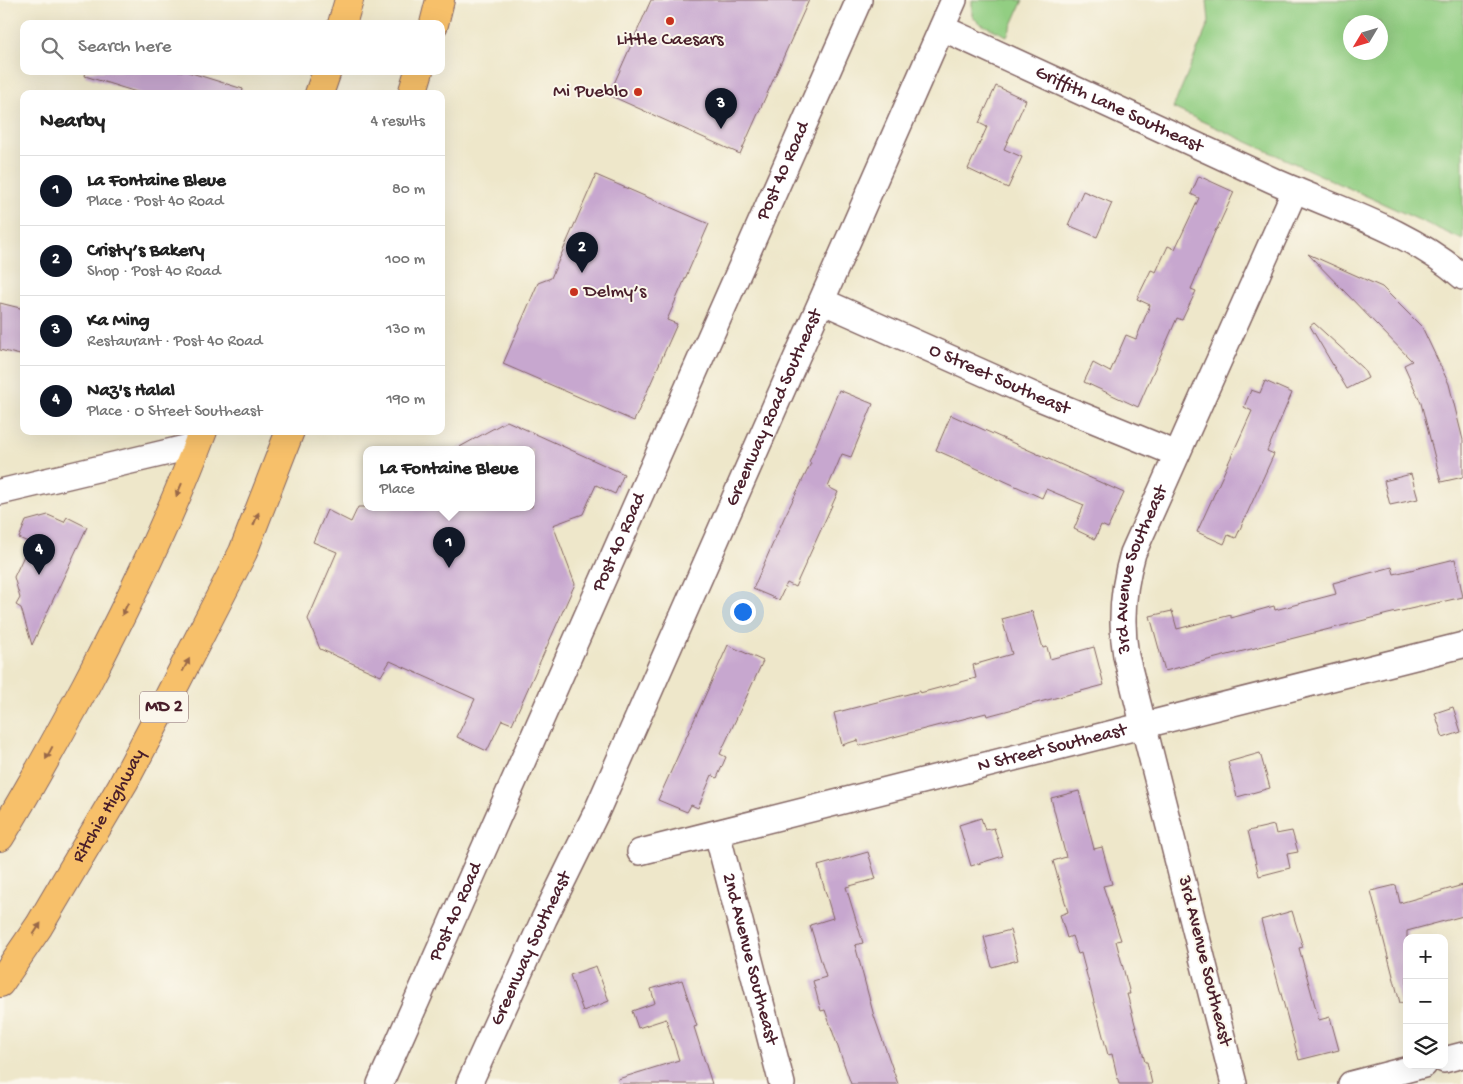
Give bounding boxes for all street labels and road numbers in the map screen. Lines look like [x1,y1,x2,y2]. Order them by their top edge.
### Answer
street label: Griffith Lane Southeast [1031,61,1209,159]
street label: Post 40 Road [751,117,816,225]
street label: Greenway Road Southeast [721,304,829,510]
street label: O Street Southeast [925,339,1075,421]
street label: 3rd Avenue Southeast [1111,480,1174,656]
street label: Post 40 Road [587,488,652,596]
road number: MD 2 [140,692,188,722]
street label: N Street Southeast [975,718,1131,778]
street label: Ritchie Highway [67,745,151,867]
street label: Post 40 Road [424,857,489,966]
street label: Greenway Southeast [486,866,578,1029]
street label: 2nd Avenue Southeast [716,871,783,1049]
street label: 3rd Avenue Southeast [1171,873,1237,1051]

